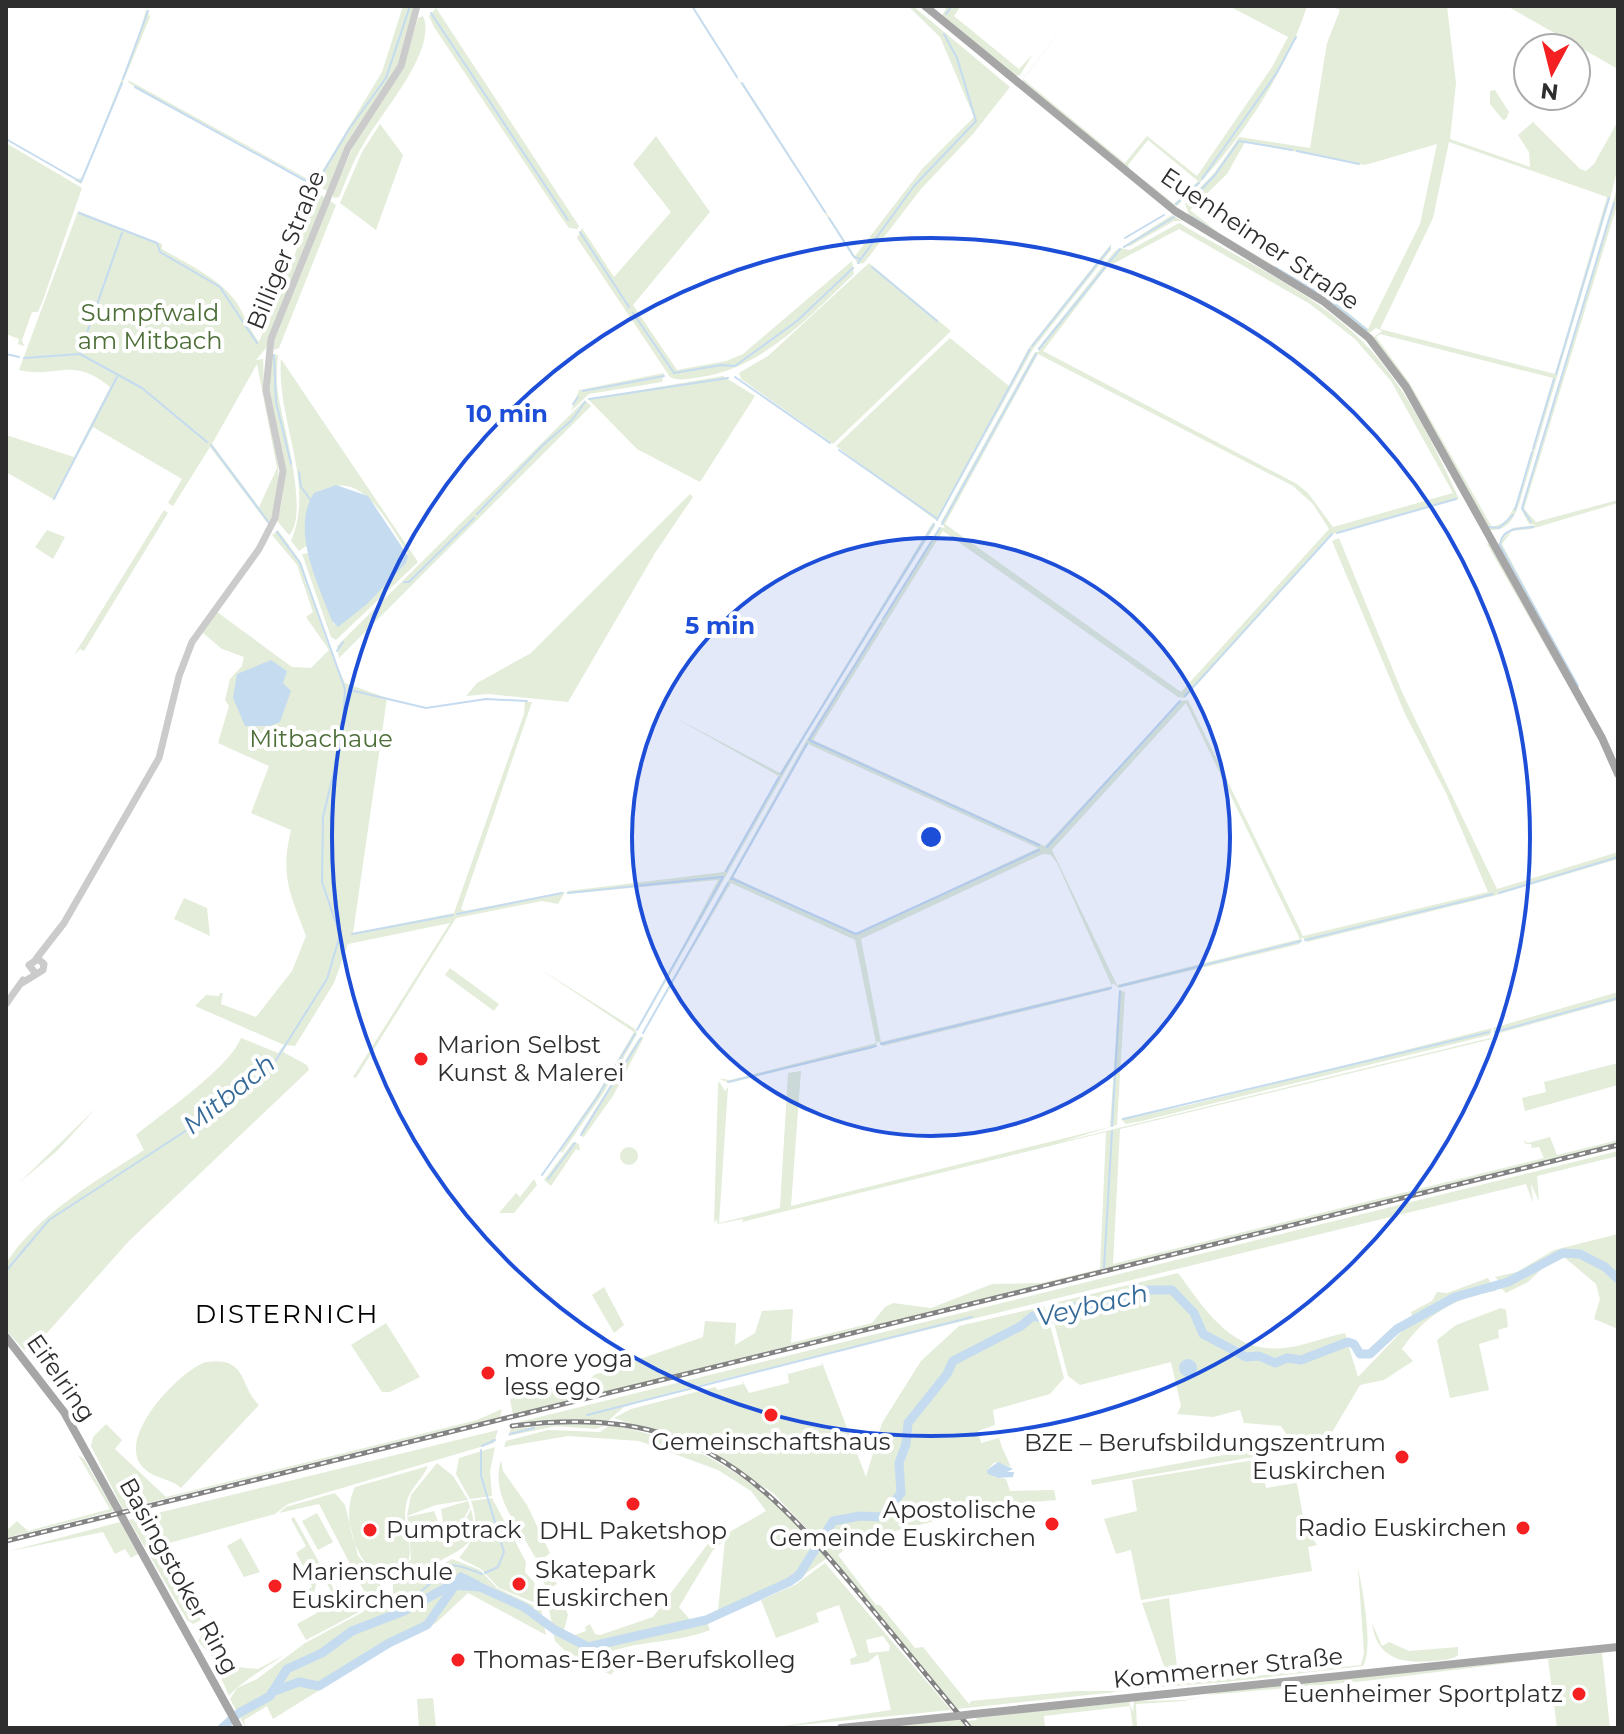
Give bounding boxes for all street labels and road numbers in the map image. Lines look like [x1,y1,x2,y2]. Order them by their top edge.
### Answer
street label: Euenheimer Straße [1155,161,1365,316]
street label: Billiger Straße [241,166,331,333]
street label: Eifelring [21,1328,102,1427]
street label: Basingstoker Ring [113,1473,245,1679]
street label: Kommerner Straße [1112,1641,1344,1694]

